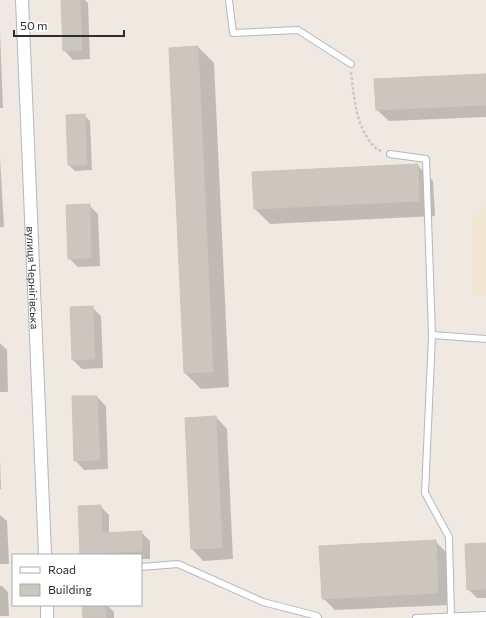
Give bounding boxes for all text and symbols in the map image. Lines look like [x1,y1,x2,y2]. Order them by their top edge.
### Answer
scale bar [14,12,124,38]
text: 50 m [20,18,48,32]
street label: вулиця Чернігівська [25,226,42,330]
legend [12,554,142,606]
text: Road [48,562,76,576]
text: Building [48,582,92,596]

